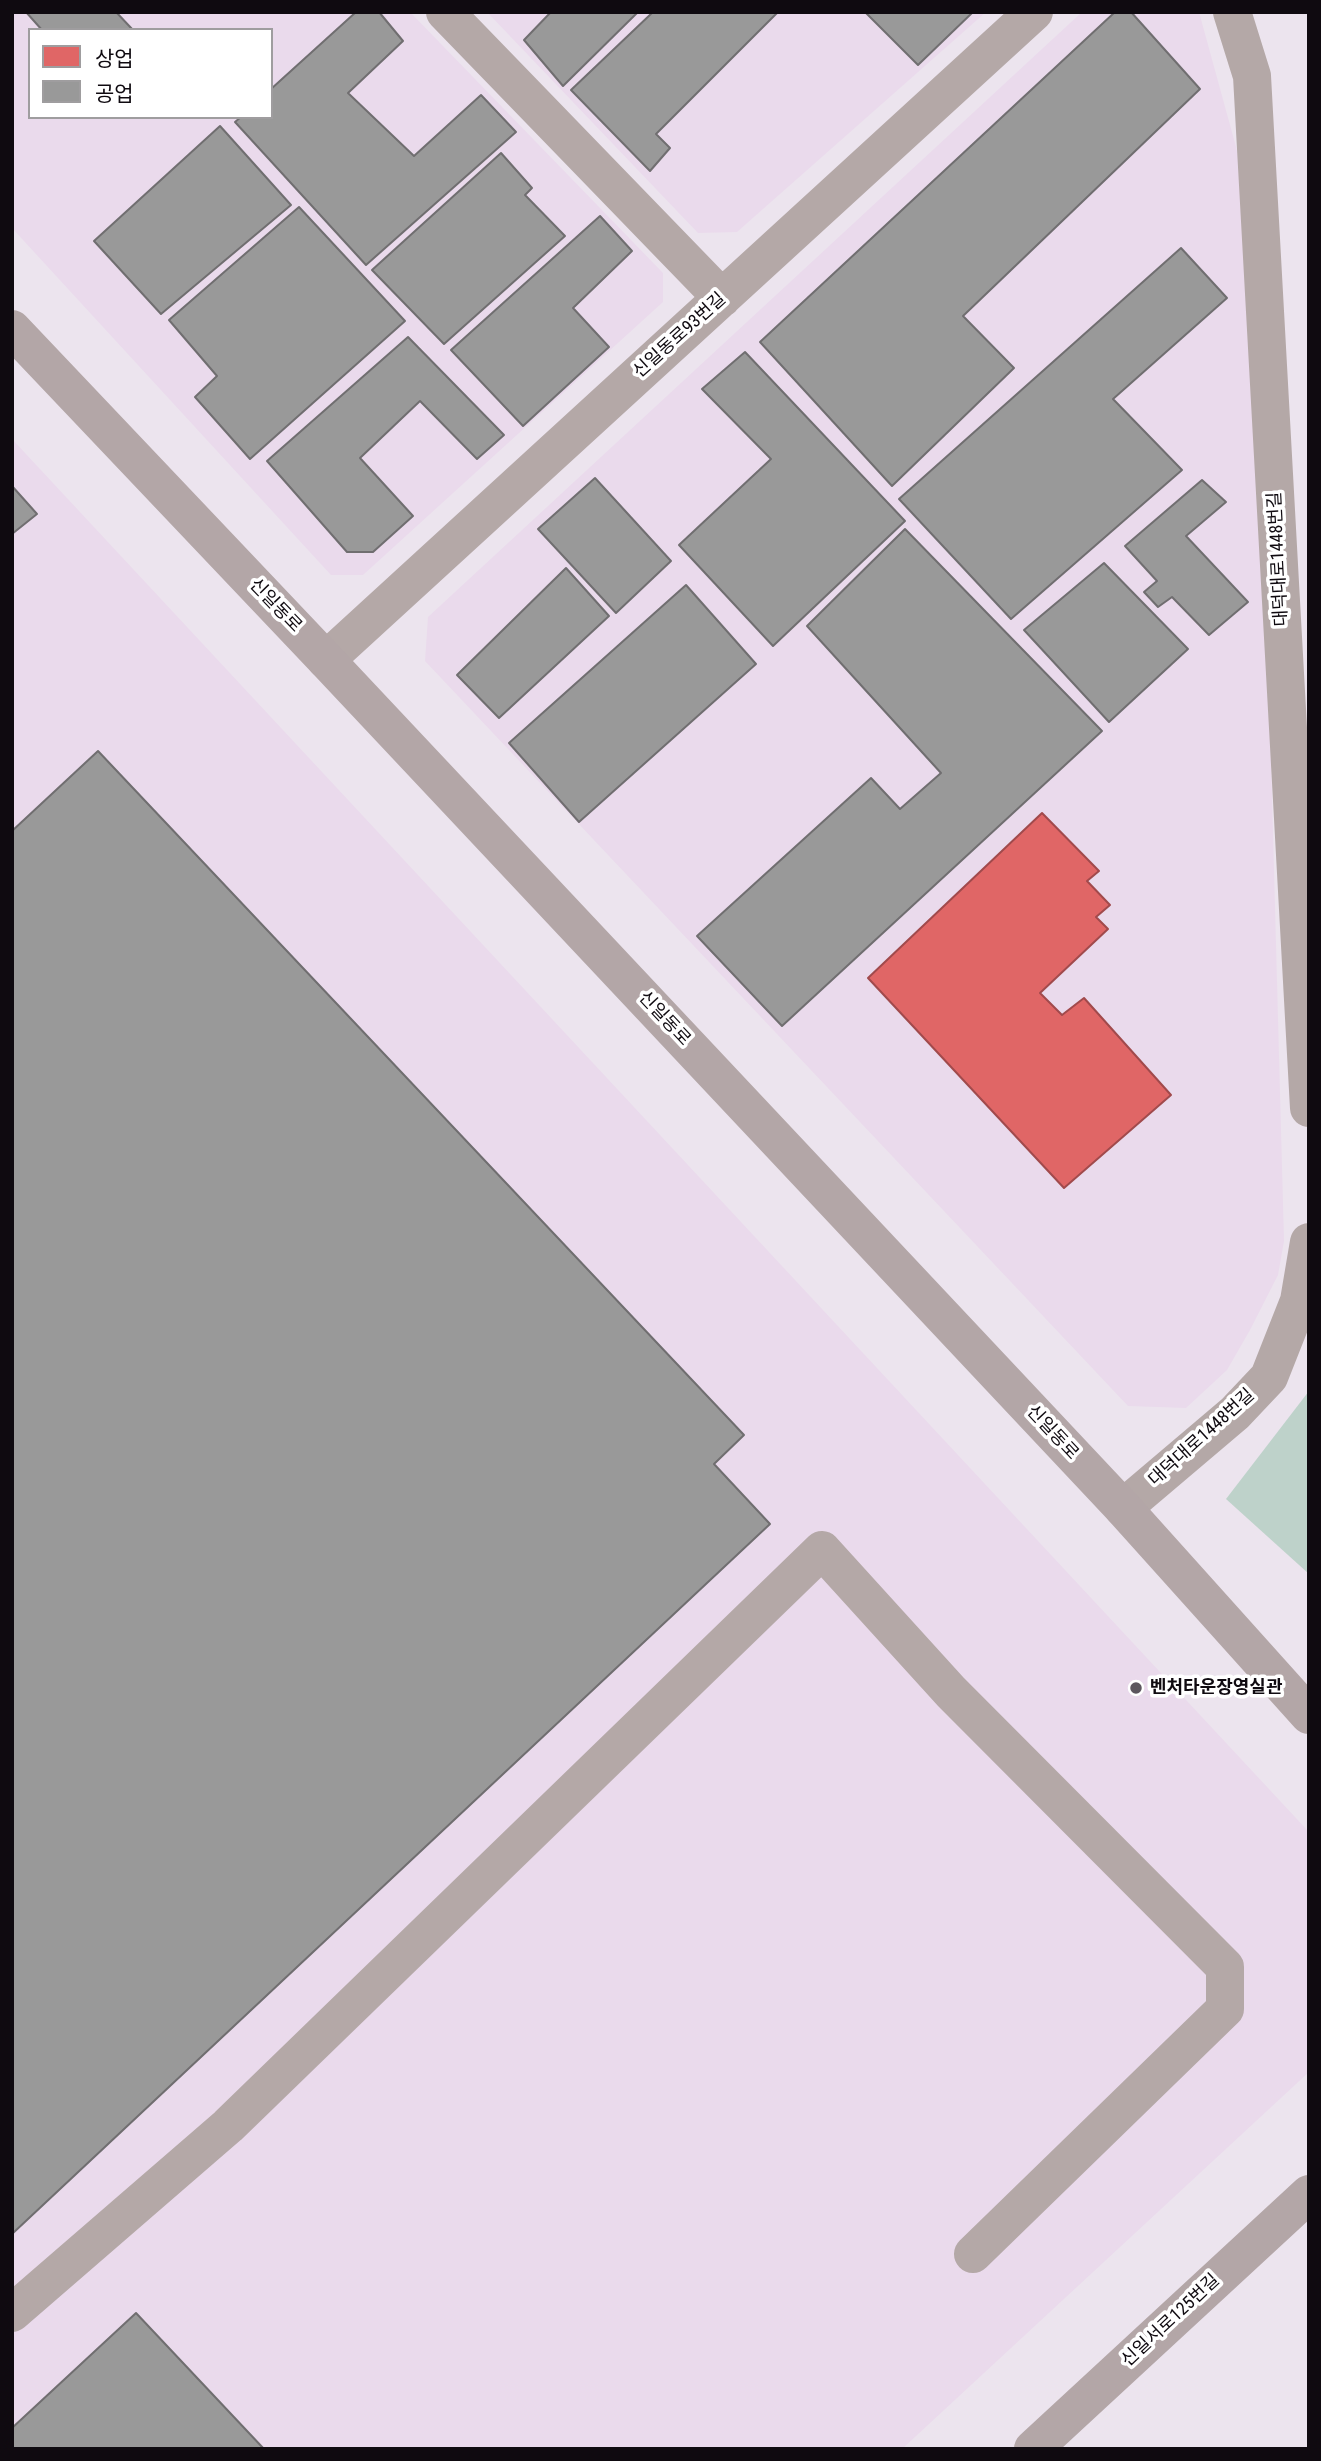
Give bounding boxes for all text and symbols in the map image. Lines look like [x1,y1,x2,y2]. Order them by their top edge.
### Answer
legend [28,28,273,119]
text: 상업 [95,47,134,71]
text: 공업 [95,82,134,106]
street label: 신일동로93번길 [629,289,731,383]
street label: 대덕대로1448번길 [1265,491,1293,627]
street label: 신일동로 [244,575,306,637]
street label: 신일동로 [634,987,694,1051]
street label: 대덕대로1448번길 [1145,1385,1259,1491]
street label: 신일동로 [1022,1401,1082,1465]
place label: 벤처타운장영실관 [1150,1677,1282,1699]
marker: 벤처타운장영실관 [1128,1680,1144,1696]
street label: 신일서로125번길 [1118,2270,1224,2372]

